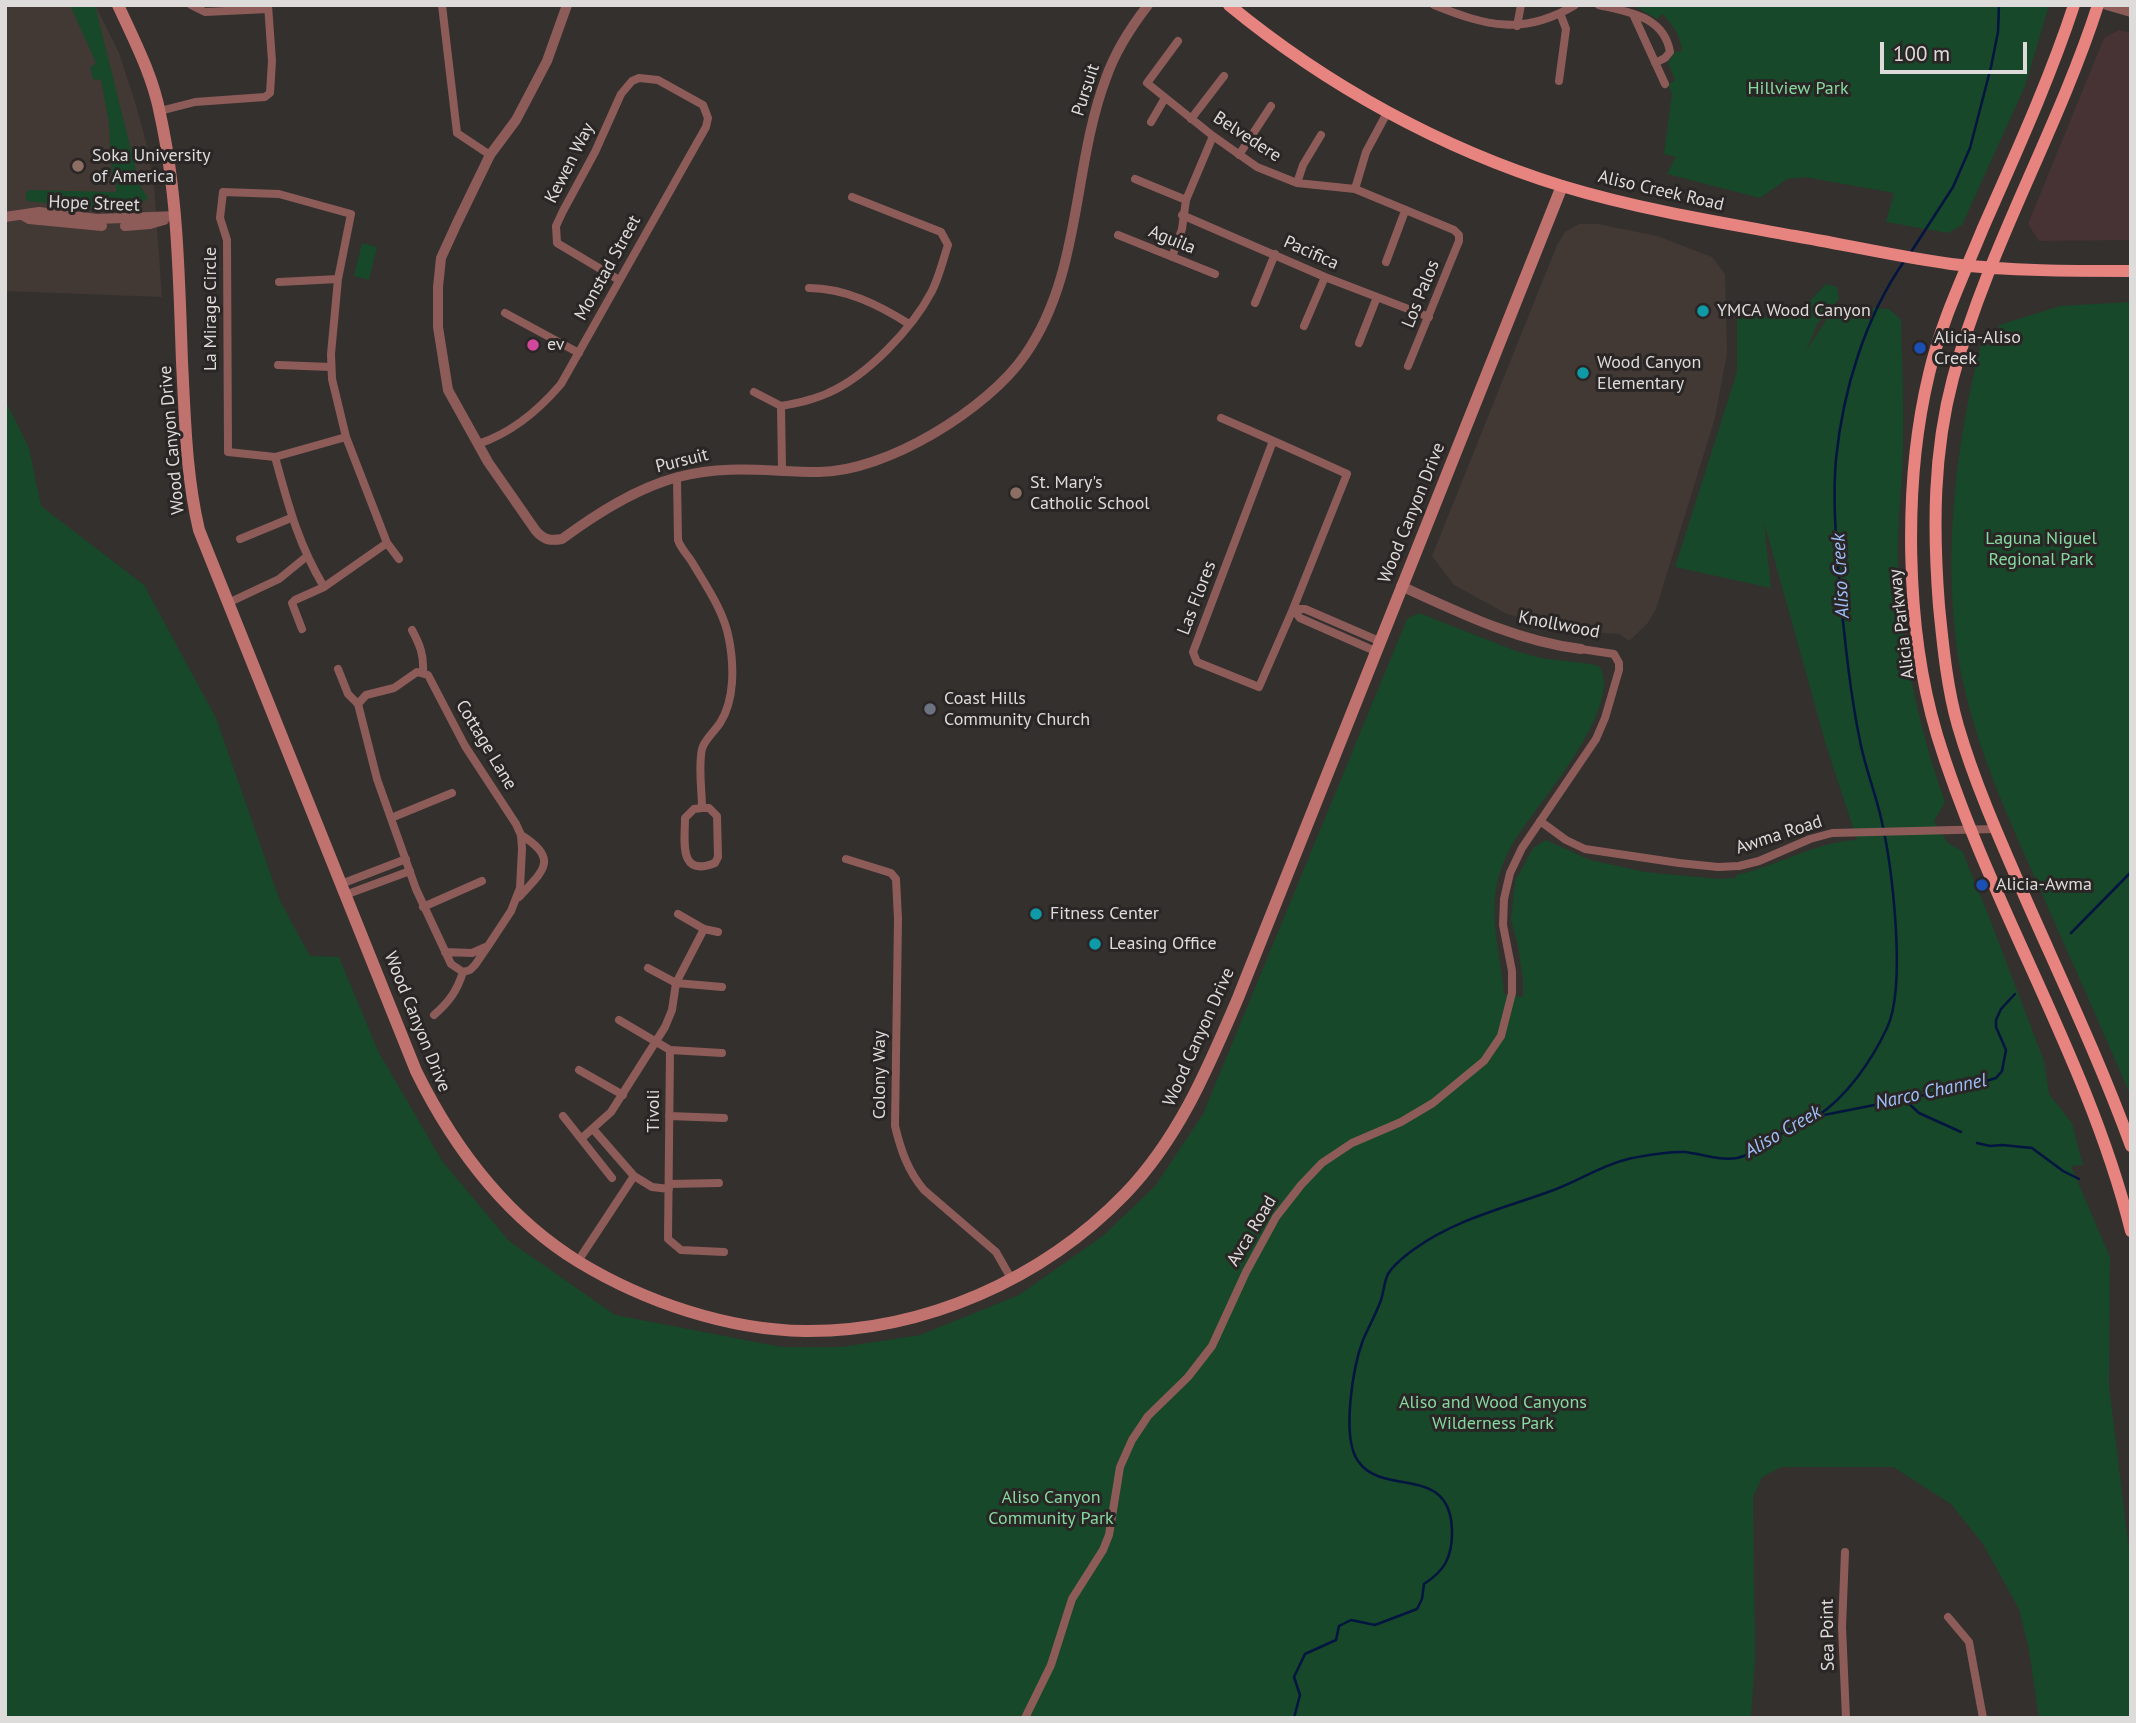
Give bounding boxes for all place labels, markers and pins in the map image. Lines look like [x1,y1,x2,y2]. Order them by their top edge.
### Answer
place label: Soka University of America [92,145,211,188]
marker: Soka University of America [70,158,86,174]
place label: YMCA Wood Canyon [1717,300,1871,322]
marker: YMCA Wood Canyon [1695,303,1711,319]
place label: Alicia-Aliso Creek [1934,327,2021,370]
place label: ev [547,334,564,356]
marker: ev [525,337,541,353]
marker: Alicia-Aliso Creek [1912,340,1928,356]
place label: Wood Canyon Elementary [1597,352,1701,394]
marker: Wood Canyon Elementary [1575,365,1591,381]
place label: St. Mary's Catholic School [1030,472,1150,514]
marker: St. Mary's Catholic School [1008,485,1024,501]
place label: Coast Hills Community Church [944,688,1090,730]
marker: Coast Hills Community Church [922,701,938,717]
place label: Alicia-Awma [1996,874,2092,896]
marker: Alicia-Awma [1974,877,1990,893]
place label: Fitness Center [1050,903,1159,925]
marker: Fitness Center [1028,906,1044,922]
place label: Leasing Office [1109,933,1217,955]
marker: Leasing Office [1087,936,1103,952]

